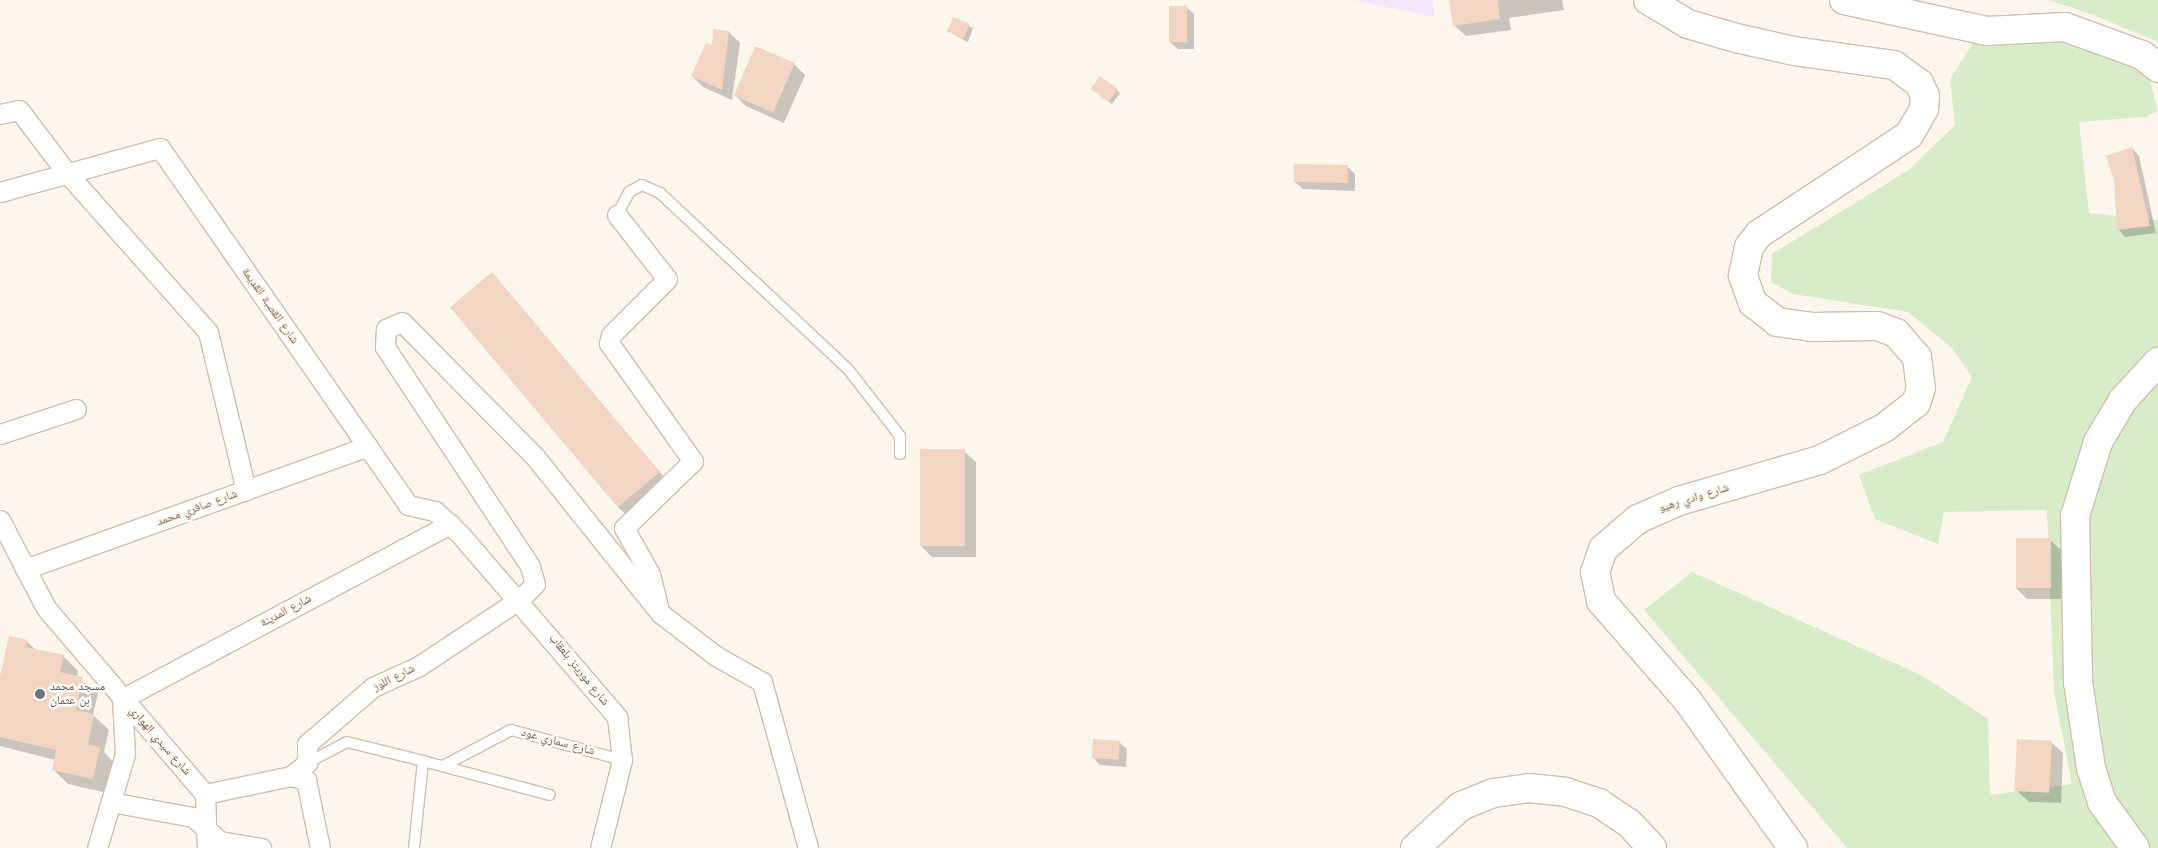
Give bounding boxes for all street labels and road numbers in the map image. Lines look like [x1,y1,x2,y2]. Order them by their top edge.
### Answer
street label: شارع القصبة القديمة [238,265,302,347]
street label: شارع وادي رهيو [1657,481,1731,515]
street label: شارع صافري محمد [155,487,239,529]
street label: شارع المدينة [258,591,314,631]
street label: شارع موريتز بلعقاب [546,631,612,709]
street label: شارع اللوز [370,661,418,695]
street label: شارع سيدي الهواري [126,704,194,778]
street label: شارع سماري عود [520,725,596,759]

